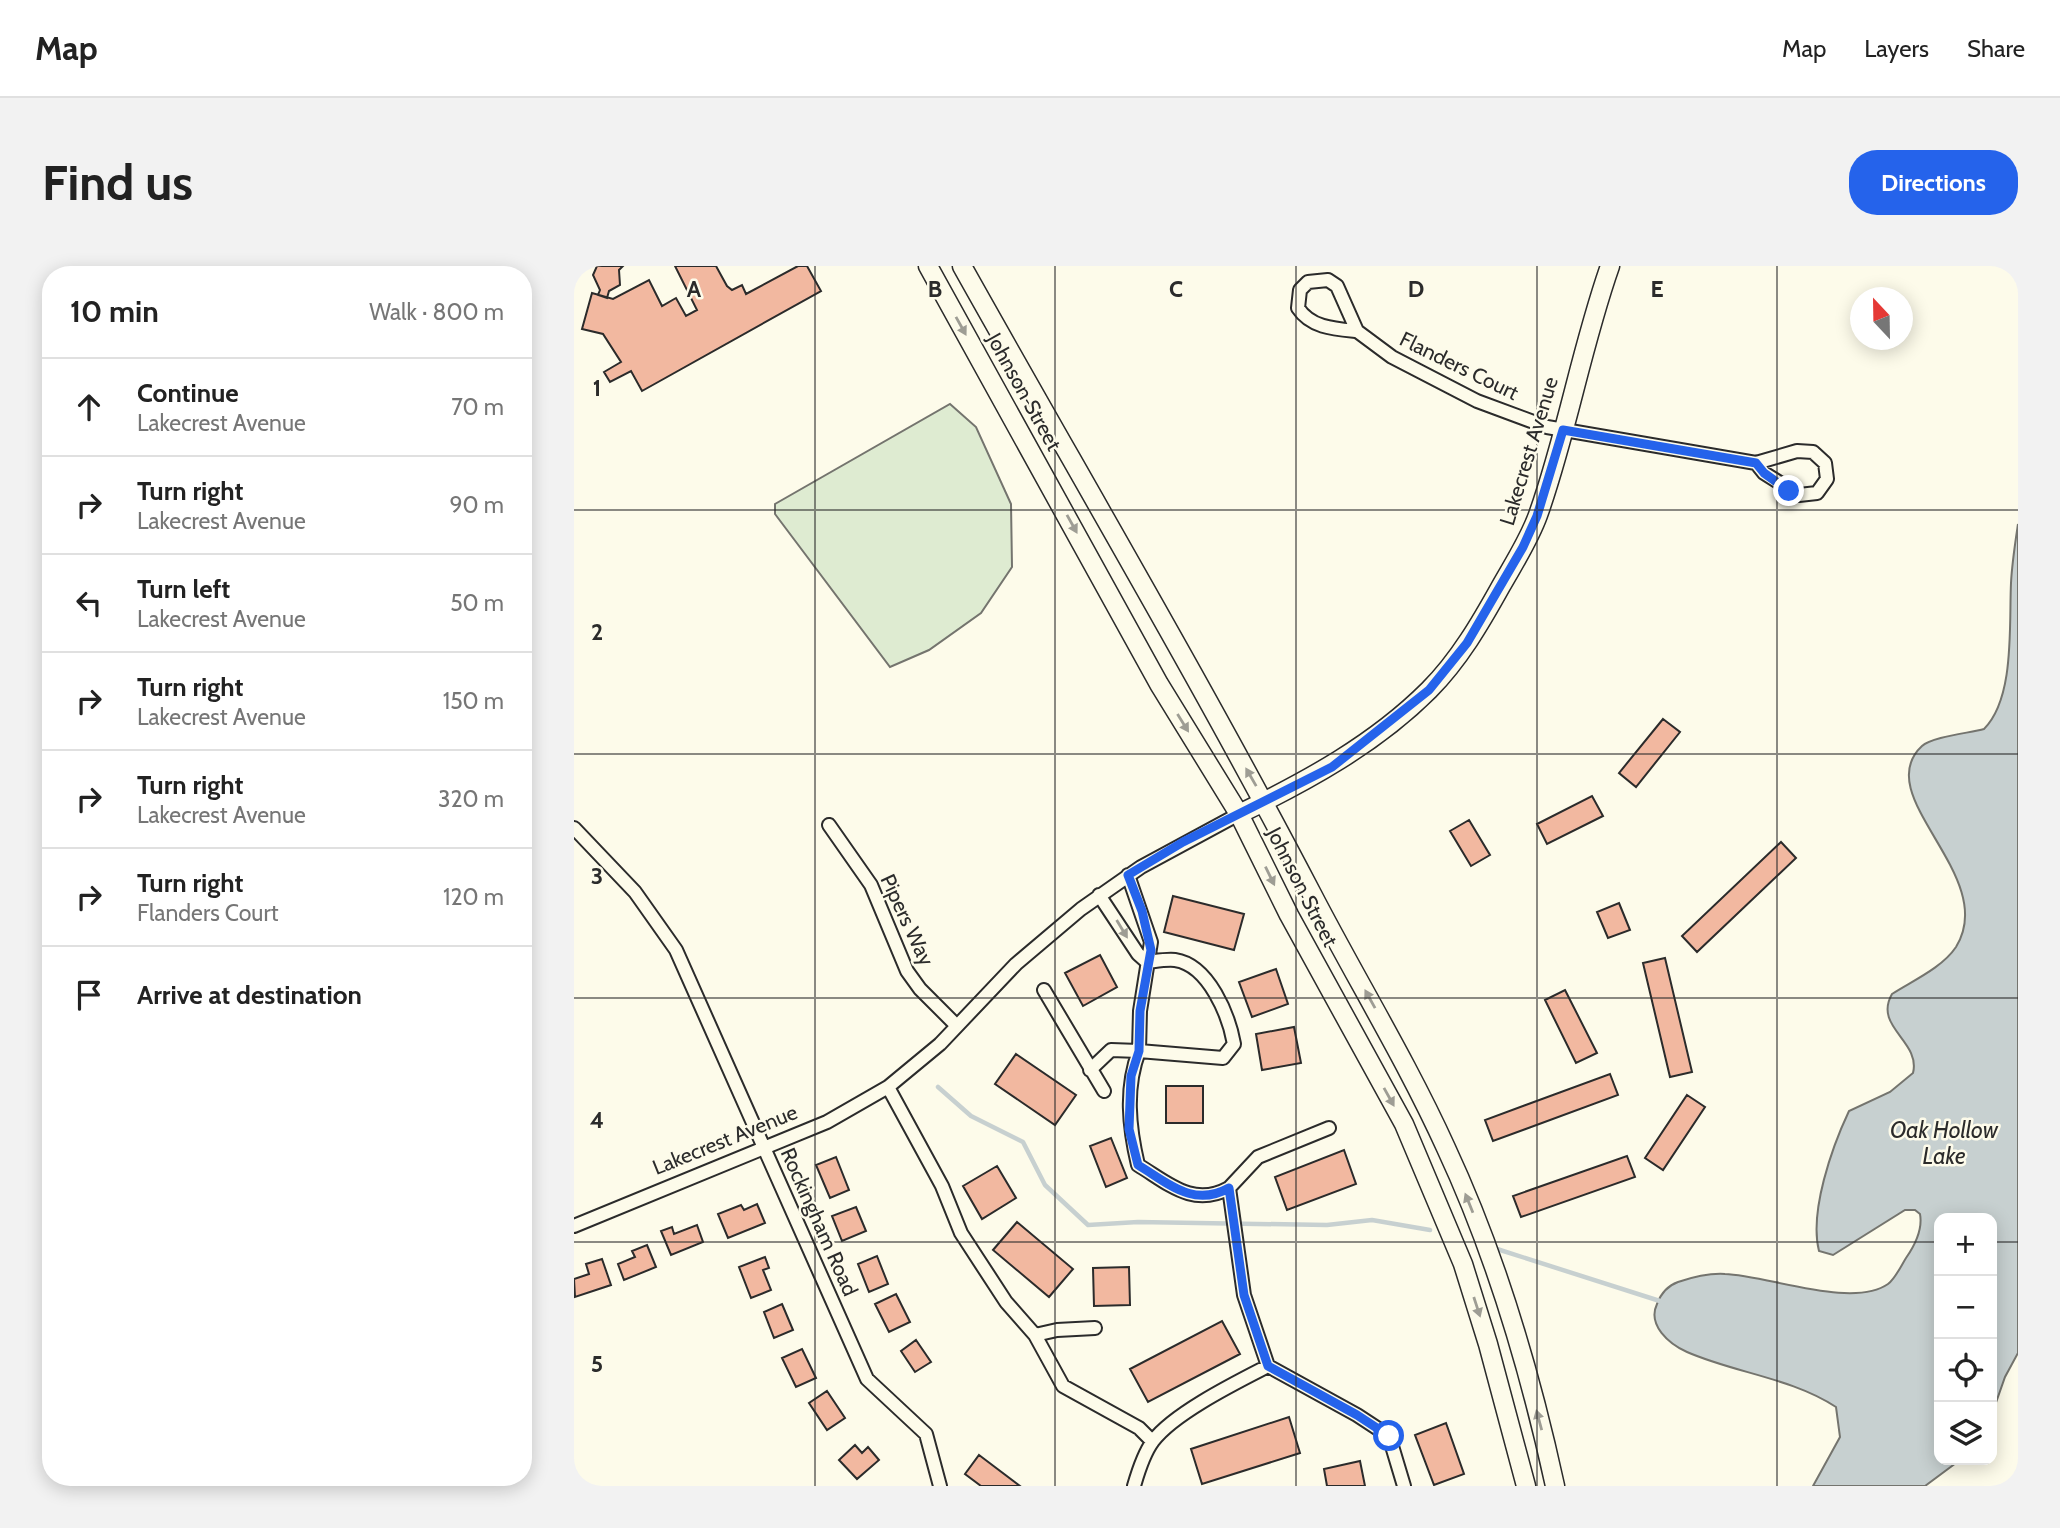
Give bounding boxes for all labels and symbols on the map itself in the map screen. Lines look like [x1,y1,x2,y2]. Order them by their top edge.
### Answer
text: A [687,275,702,303]
text: B [928,275,942,303]
text: C [1169,275,1183,303]
text: D [1408,275,1424,303]
text: E [1650,275,1664,303]
north arrow [1850,287,1913,350]
one-way arrow [955,316,967,335]
street label: Flanders Court [1396,326,1523,405]
street label: Johnson Street [981,328,1067,455]
street label: Lakecrest Avenue [1494,373,1563,528]
text: 1 [593,374,601,402]
route end [1773,475,1804,506]
one-way arrow [1066,515,1078,534]
text: 2 [591,618,603,646]
one-way arrow [1177,713,1190,732]
one-way arrow [1245,767,1257,787]
street label: Johnson Street [1261,822,1343,951]
text: 3 [591,862,603,890]
one-way arrow [1264,866,1275,886]
street label: Pipers Way [875,870,940,970]
one-way arrow [1116,919,1129,939]
one-way arrow [1364,989,1376,1009]
one-way arrow [1383,1088,1395,1107]
street label: Lakecrest Avenue [649,1099,801,1180]
text: 4 [590,1106,604,1134]
water label: Oak Hollow Lake [1890,1116,1999,1170]
street label: Rockingham Road [776,1144,863,1300]
one-way arrow [1464,1193,1475,1214]
one-way arrow [1472,1296,1483,1317]
text: 5 [591,1350,603,1378]
one-way arrow [1533,1409,1544,1431]
route start [1373,1420,1404,1451]

